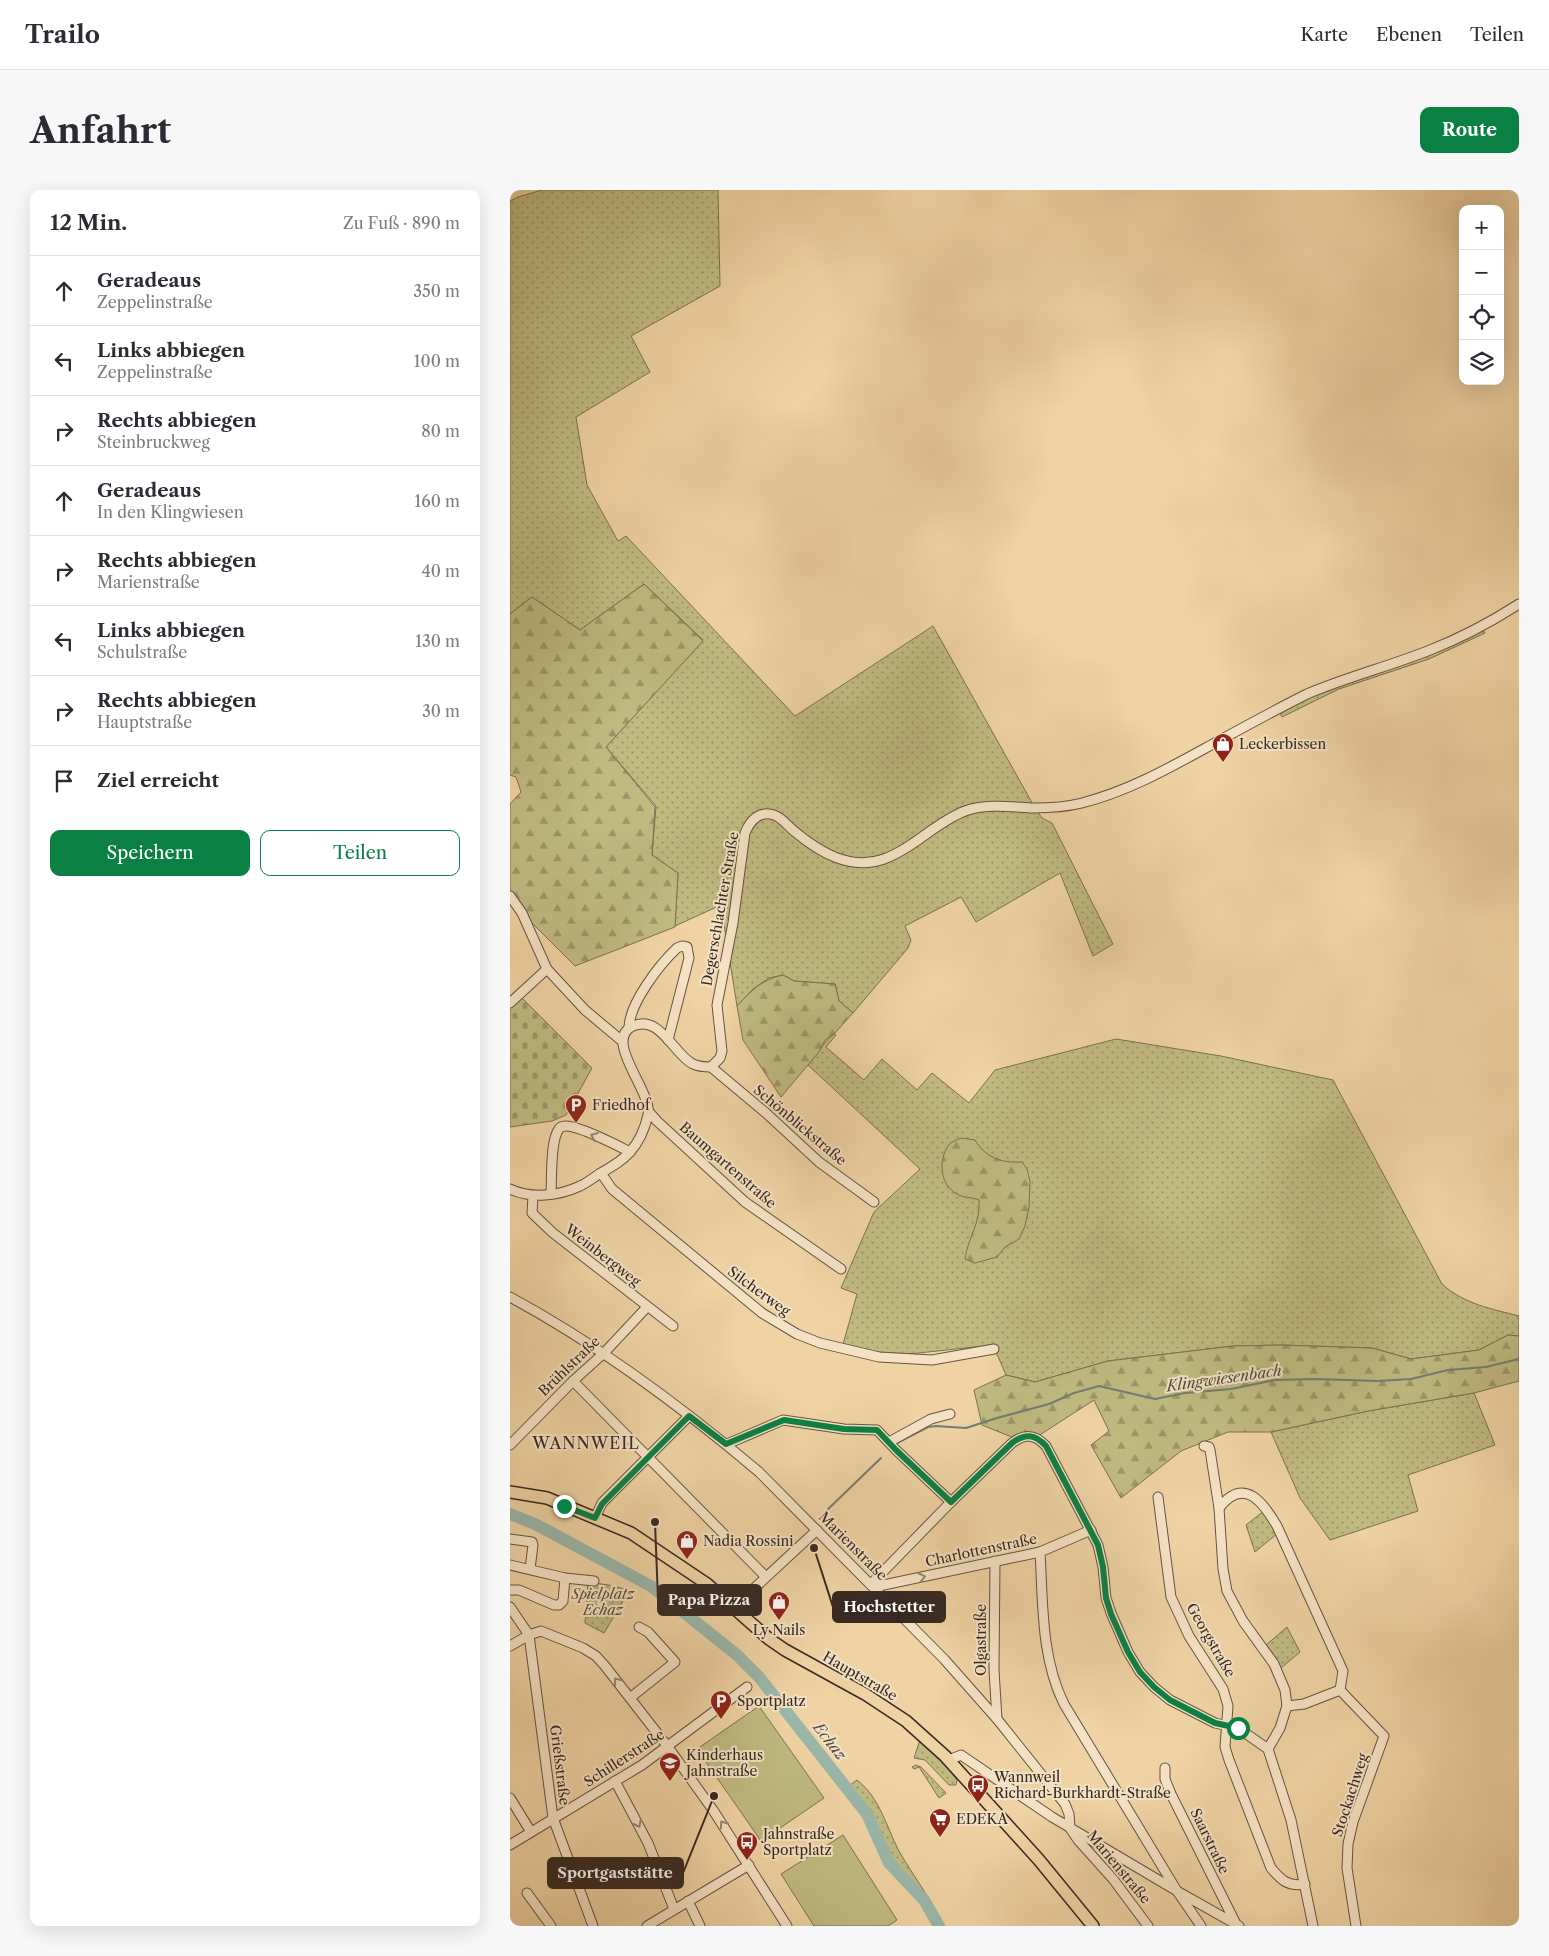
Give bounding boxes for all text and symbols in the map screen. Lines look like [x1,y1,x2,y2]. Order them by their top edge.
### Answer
text: Trailo [25,20,100,49]
text: Karte [1300,24,1348,46]
text: Ebenen [1376,24,1442,46]
text: Teilen [1470,24,1524,46]
button: Route [1420,107,1519,153]
text: Anfahrt [30,109,171,152]
map controls [1459,205,1504,385]
button: + [1459,205,1504,250]
text: 12 Min. [50,210,127,235]
text: Zu Fuß · 890 m [343,213,460,233]
button: − [1459,250,1504,295]
text: Geradeaus [97,269,201,292]
icon: ahead [50,277,78,305]
text: 350 m [413,281,460,301]
text: Zeppelinstraße [97,292,213,312]
button: locate [1459,295,1504,340]
text: Links abbiegen [97,339,245,362]
button: layers [1459,340,1504,385]
icon: left [50,347,78,375]
text: 100 m [414,351,460,371]
text: Zeppelinstraße [97,362,213,382]
text: Rechts abbiegen [97,409,257,432]
icon: right [50,417,78,445]
text: 80 m [421,421,460,441]
text: Steinbruckweg [97,432,210,452]
text: Geradeaus [97,479,201,502]
icon: ahead [50,487,78,515]
text: 160 m [415,491,460,511]
text: In den Klingwiesen [97,502,244,522]
text: Rechts abbiegen [97,549,257,572]
icon: right [50,557,78,585]
text: 40 m [421,561,460,581]
text: Marienstraße [97,572,200,592]
text: Links abbiegen [97,619,245,642]
icon: left [50,627,78,655]
text: 130 m [415,631,460,651]
text: Schulstraße [97,642,187,662]
text: Rechts abbiegen [97,689,257,712]
icon: right [50,697,78,725]
text: 30 m [422,701,460,721]
text: Hauptstraße [97,712,192,732]
shop icon: Leckerbissen [1211,732,1235,763]
place label: Leckerbissen [1239,735,1326,753]
icon: arrive [50,767,78,795]
text: Ziel erreicht [97,769,219,792]
button: Speichern [50,830,250,876]
button: Teilen [260,830,460,876]
street label: Degerschlachter Straße [698,830,742,988]
street label: Schönblickstraße [750,1081,850,1169]
parking icon: Friedhof [564,1093,588,1124]
place label: Friedhof [592,1096,652,1114]
street label: Baumgartenstraße [676,1118,780,1212]
one-way arrow [590,1132,599,1142]
street label: Weinbergweg [561,1219,645,1290]
street label: Silcherweg [724,1262,794,1320]
street label: Brühlstraße [534,1332,604,1400]
water label: Klingwiesenbach [1164,1361,1283,1396]
district label: WANNWEIL [531,1433,640,1453]
route end [553,1495,576,1518]
street label: Marienstraße [815,1508,891,1584]
shop icon: Nadia Rossini [675,1529,699,1560]
street label: Charlottenstraße [923,1529,1039,1571]
place label: Nadia Rossini [703,1532,794,1550]
one-way arrow [917,1572,926,1582]
park label: Spielplatz Echaz [571,1585,636,1619]
callout: Papa Pizza [658,1585,761,1615]
text: Papa Pizza [668,1590,750,1609]
shop icon: Ly Nails [767,1590,791,1621]
callout: Hochstetter [833,1592,945,1622]
text: Hochstetter [843,1597,935,1616]
street label: Georgstraße [1183,1600,1240,1680]
street label: Olgastraße [972,1604,990,1676]
place label: Ly Nails [753,1621,805,1639]
street label: Hauptstraße [819,1647,901,1705]
one-way arrow [614,1678,622,1687]
parking icon: Sportplatz [709,1689,733,1720]
place label: Sportplatz [737,1692,806,1710]
route start [1227,1717,1250,1740]
water label: Echaz [809,1718,851,1764]
street label: Grießstraße [546,1724,574,1806]
street label: Schillerstraße [580,1725,668,1791]
place label: Kinderhaus Jahnstraße [684,1746,763,1780]
street label: Stockachweg [1328,1750,1372,1839]
school or university icon: Kinderhaus Jahnstraße [658,1751,682,1782]
place label: Wannweil Richard-Burkhardt-Straße [993,1768,1171,1802]
bus stop icon: Wannweil Richard-Burkhardt-Straße [966,1773,990,1804]
street label: Saarstraße [1186,1805,1234,1877]
supermarket icon: EDEKA [928,1807,952,1838]
place label: EDEKA [956,1810,1008,1828]
one-way arrow [632,1819,642,1828]
one-way arrow [720,1820,729,1830]
place label: Jahnstraße Sportplatz [761,1825,835,1859]
street label: Marienstraße [1083,1827,1155,1907]
bus stop icon: Jahnstraße Sportplatz [735,1830,759,1861]
callout: Sportgaststätte [548,1858,683,1888]
text: Sportgaststätte [557,1863,673,1882]

